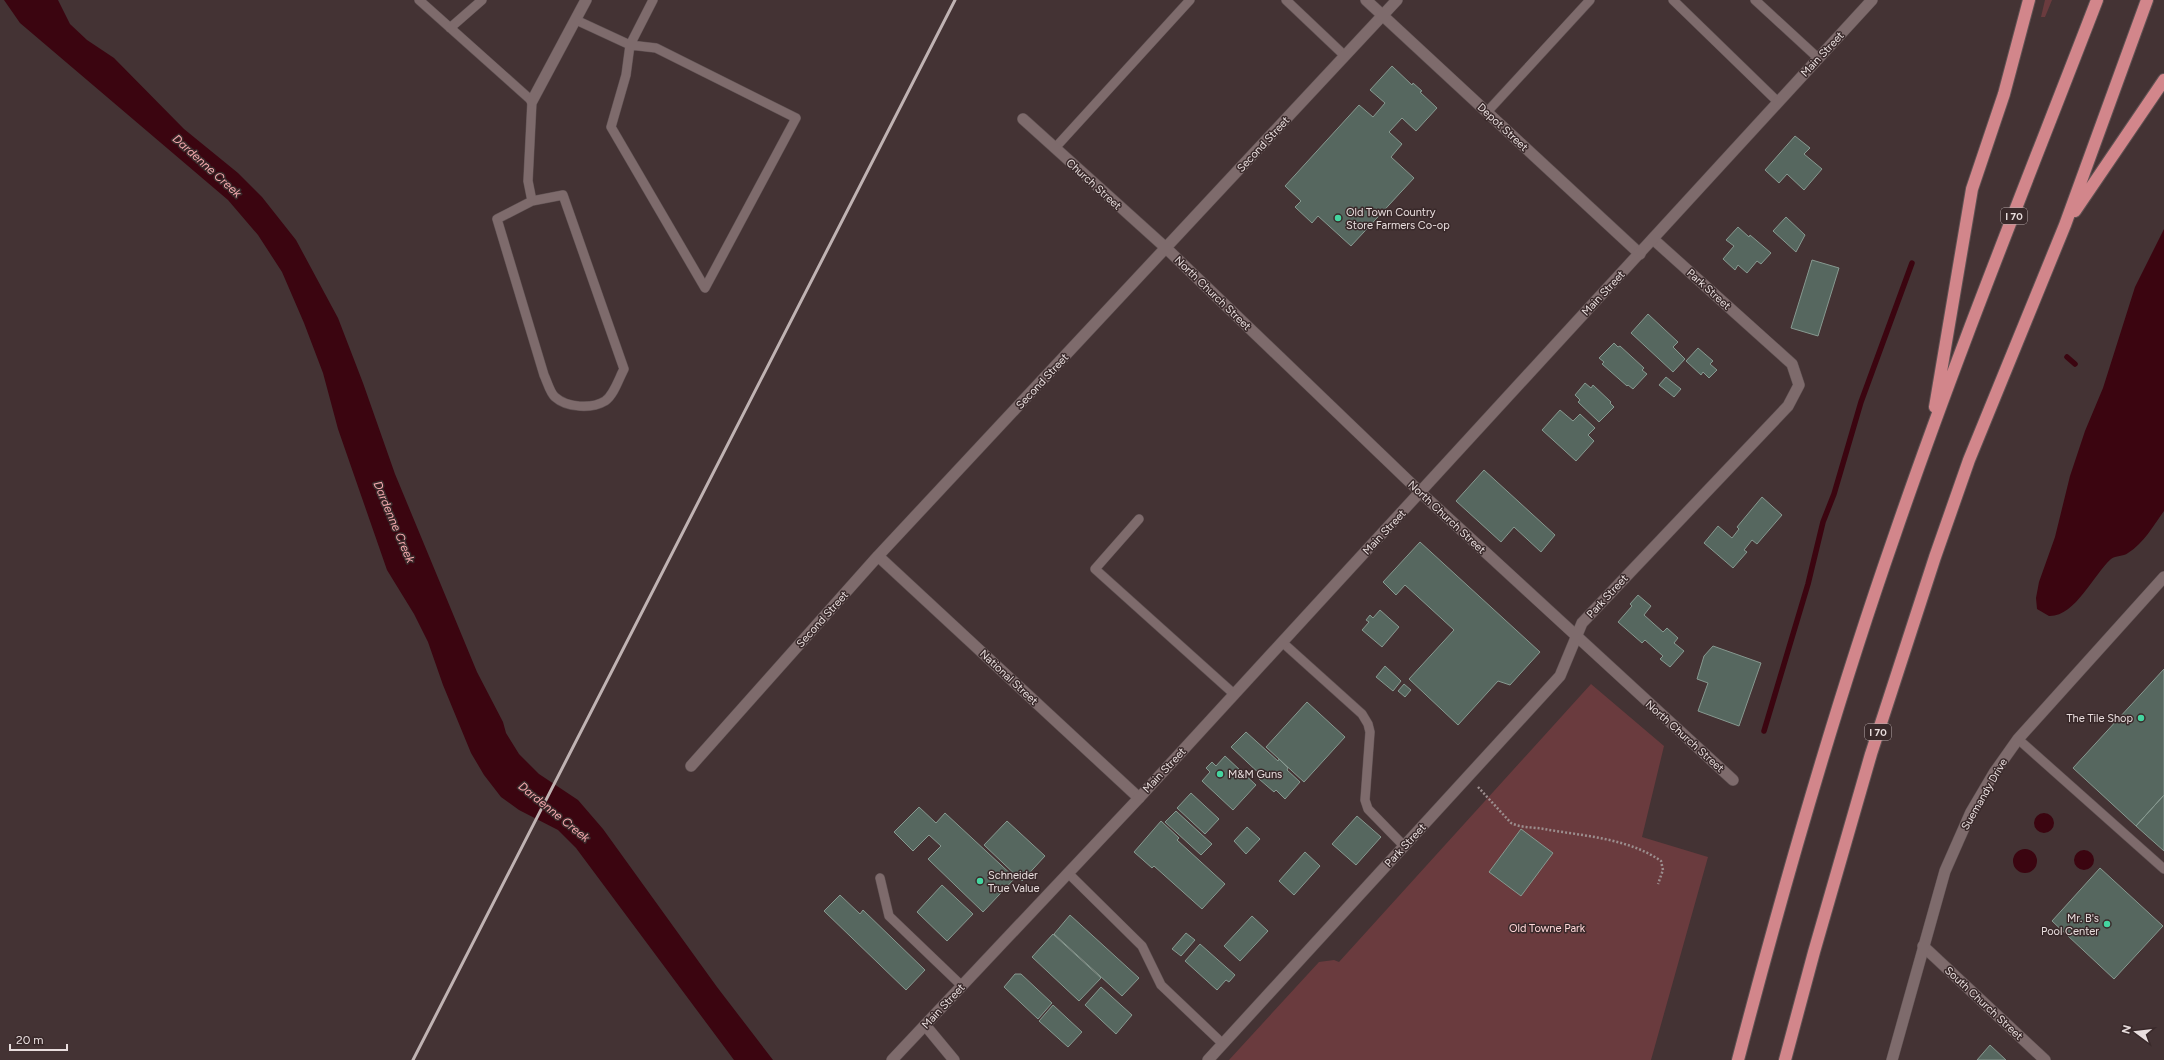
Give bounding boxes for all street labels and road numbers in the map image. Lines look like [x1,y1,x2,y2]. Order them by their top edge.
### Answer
street label: Main Street [1798,29,1847,80]
street label: Depot Street [1475,101,1531,154]
street label: Second Street [1234,114,1292,175]
street label: Church Street [1063,156,1124,212]
road number: I 70 [2001,208,2027,224]
street label: North Church Street [1172,254,1254,333]
street label: Park Street [1684,266,1733,312]
street label: Main Street [1579,268,1628,319]
street label: Second Street [1013,351,1071,412]
street label: North Church Street [1405,478,1488,557]
street label: Main Street [1360,507,1409,558]
street label: Park Street [1584,572,1631,621]
street label: Second Street [794,589,851,650]
street label: National Street [977,647,1040,708]
street label: North Church Street [1643,698,1727,775]
road number: I 70 [1865,724,1891,740]
street label: Main Street [1140,745,1189,796]
street label: Suemandy Drive [1959,756,2010,832]
street label: Park Street [1382,821,1429,870]
street label: South Church Street [1942,964,2025,1043]
street label: Main Street [919,981,968,1032]

